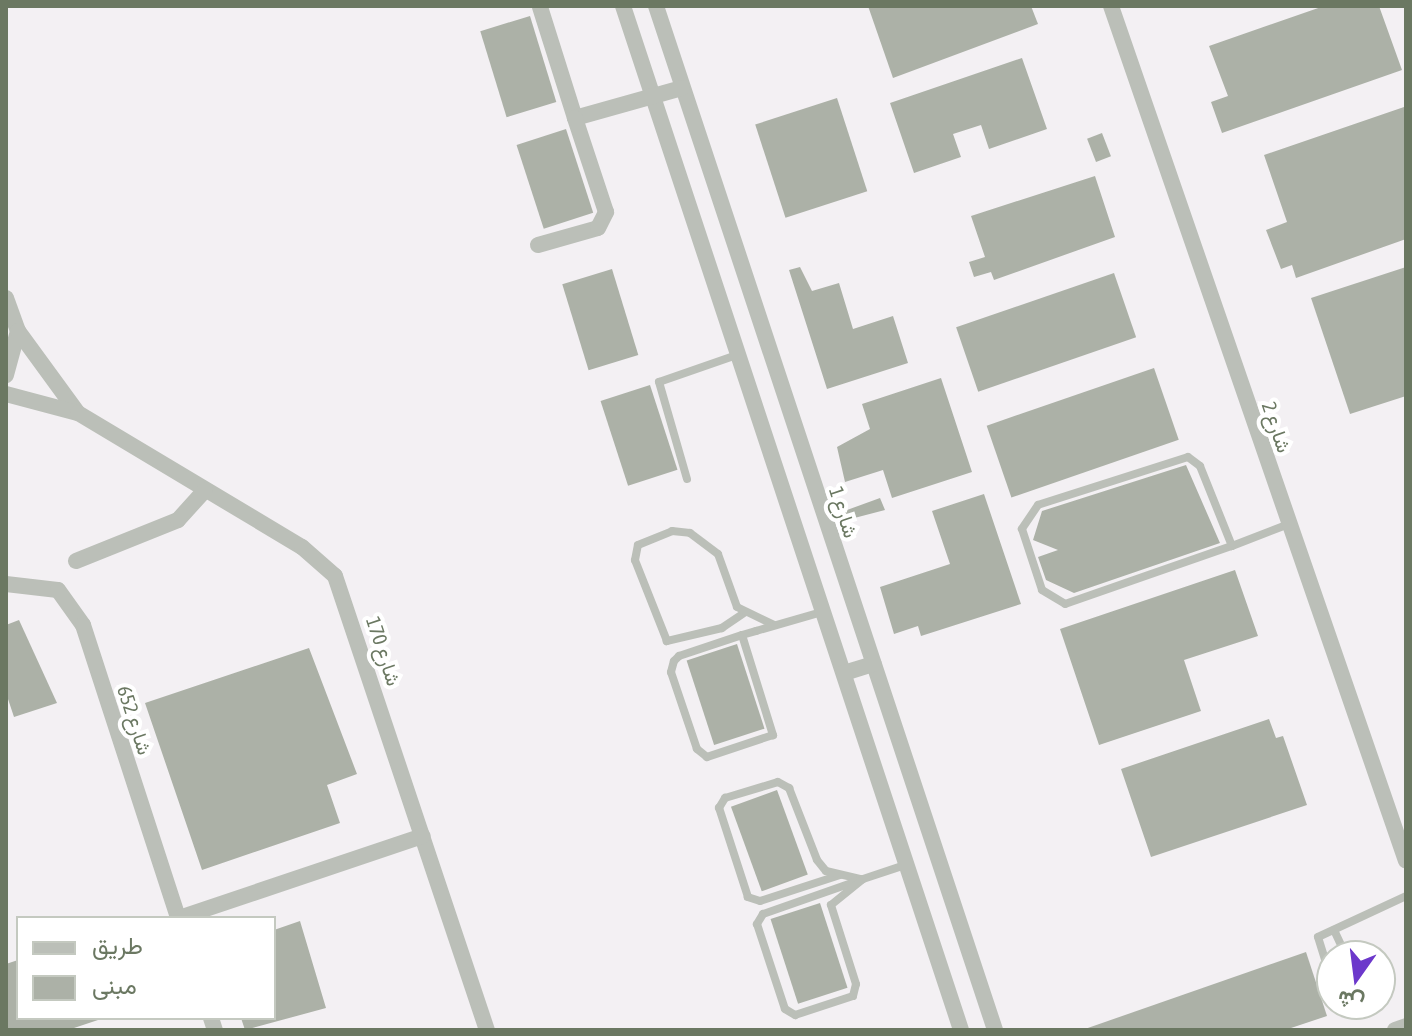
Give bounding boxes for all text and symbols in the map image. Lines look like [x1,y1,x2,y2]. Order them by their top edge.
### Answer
street label: شارع 2 [1257,398,1297,456]
street label: شارع 1 [824,483,864,541]
street label: شارع 170 [362,613,406,689]
street label: شارع 652 [113,682,157,758]
legend [16,916,276,1020]
text: طريق [92,932,143,959]
north arrow [1316,940,1396,1020]
text: مبنى [92,972,137,999]
text: ش [1335,986,1367,1017]

